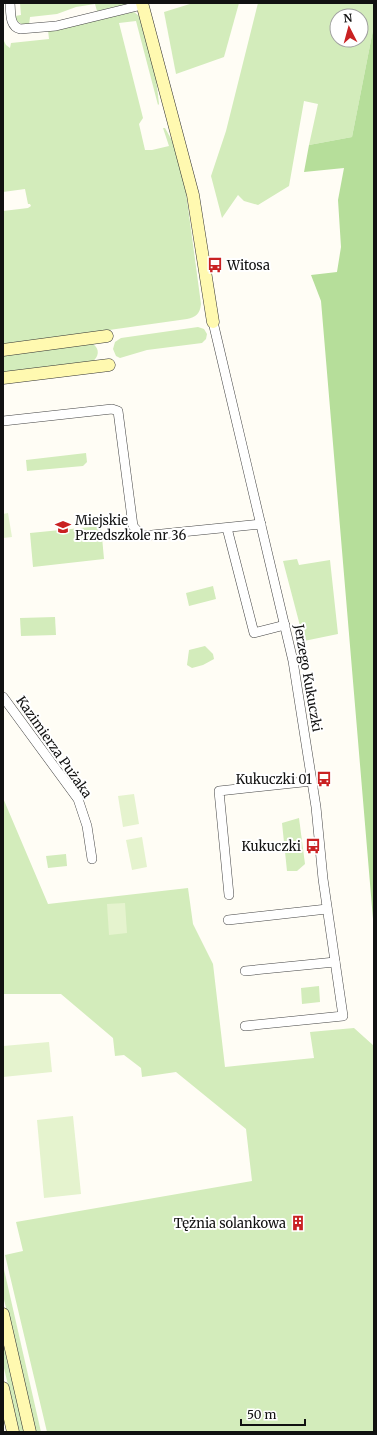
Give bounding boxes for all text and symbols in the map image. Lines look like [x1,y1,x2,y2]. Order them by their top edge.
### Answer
north arrow [329,8,369,48]
text: N [343,11,353,25]
bus stop icon: Witosa [206,256,224,274]
place label: Witosa [226,257,270,274]
place label: Miejskie Przedszkole nr 36 [75,512,187,544]
school or university icon: Miejskie Przedszkole nr 36 [54,518,72,536]
street label: Jerzego Kukuczki [290,622,326,733]
street label: Kazimierza Pużaka [12,693,96,801]
bus stop icon: Kukuczki 01 [315,770,333,788]
place label: Kukuczki 01 [236,771,312,788]
bus stop icon: Kukuczki [304,837,322,855]
place label: Kukuczki [242,838,301,855]
building icon: Tężnia solankowa [289,1214,307,1232]
place label: Tężnia solankowa [174,1215,286,1232]
scale bar [241,1401,305,1427]
text: 50 m [247,1407,276,1422]

